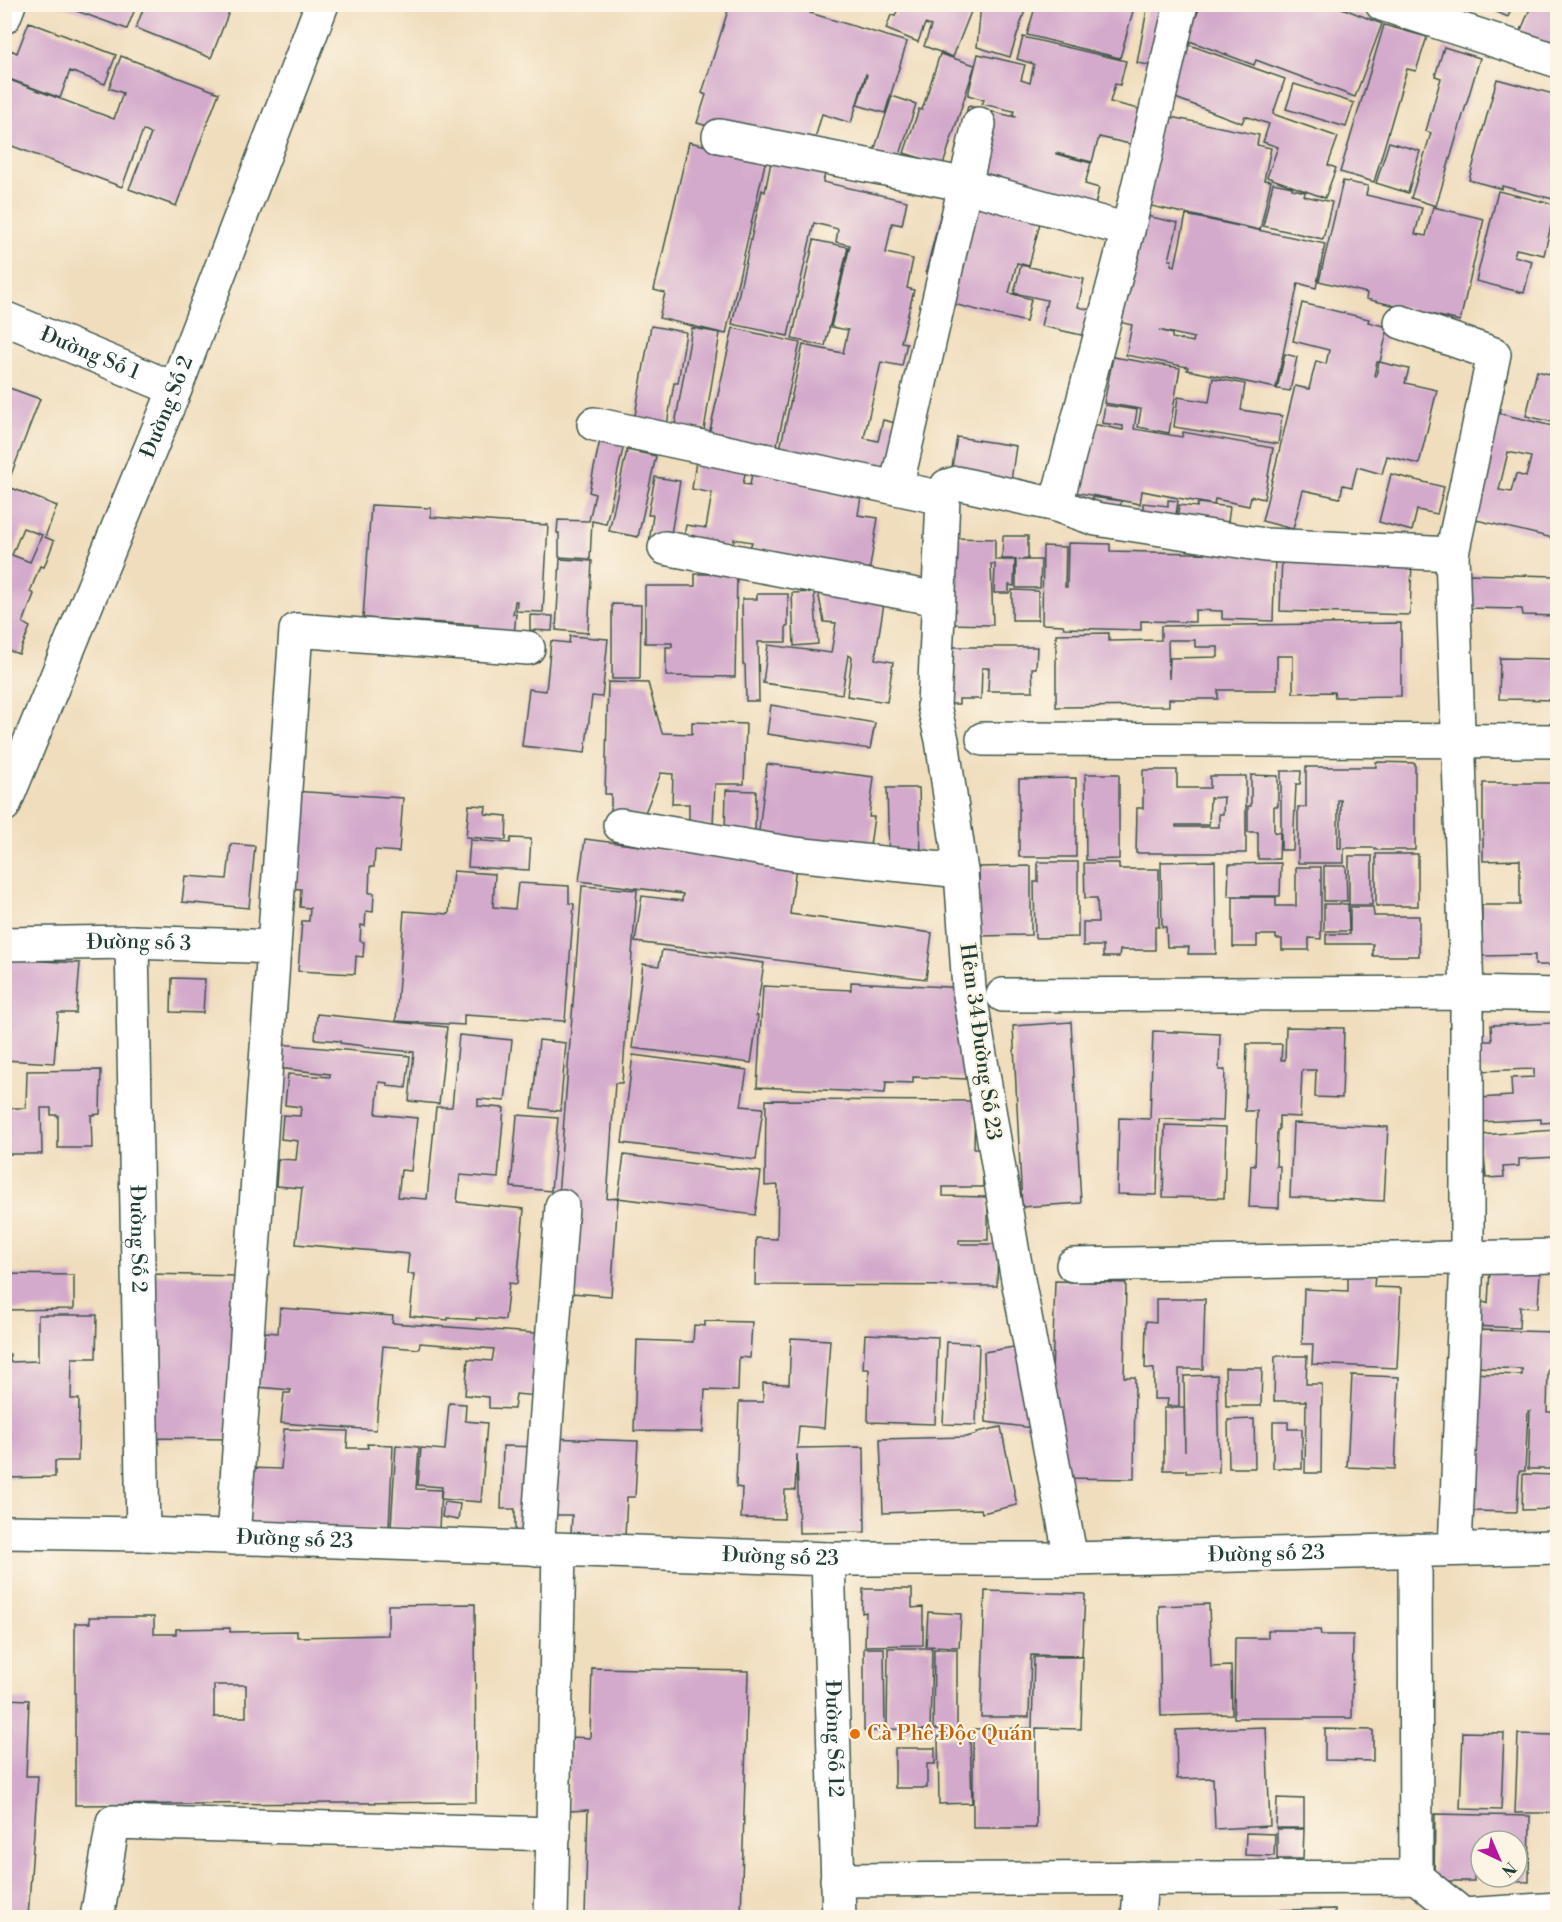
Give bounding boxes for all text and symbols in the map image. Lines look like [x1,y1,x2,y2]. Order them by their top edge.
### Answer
street label: Đường Số 1 [36,321,143,386]
street label: Đường Số 2 [135,352,199,462]
street label: Đường số 3 [86,929,192,957]
street label: Hẻm 34 Đường Số 23 [953,942,1007,1142]
street label: Đường Số 2 [124,1185,152,1293]
street label: Đường số 23 [236,1524,354,1555]
street label: Đường số 23 [1208,1540,1325,1569]
street label: Đường số 23 [722,1542,839,1572]
street label: Đường Số 12 [819,1680,848,1798]
place label: Cà Phê Độc Quán [867,1721,1033,1747]
marker: Cà Phê Độc Quán [848,1727,862,1741]
north arrow [1469,1829,1529,1889]
text: N [1497,1857,1520,1881]

